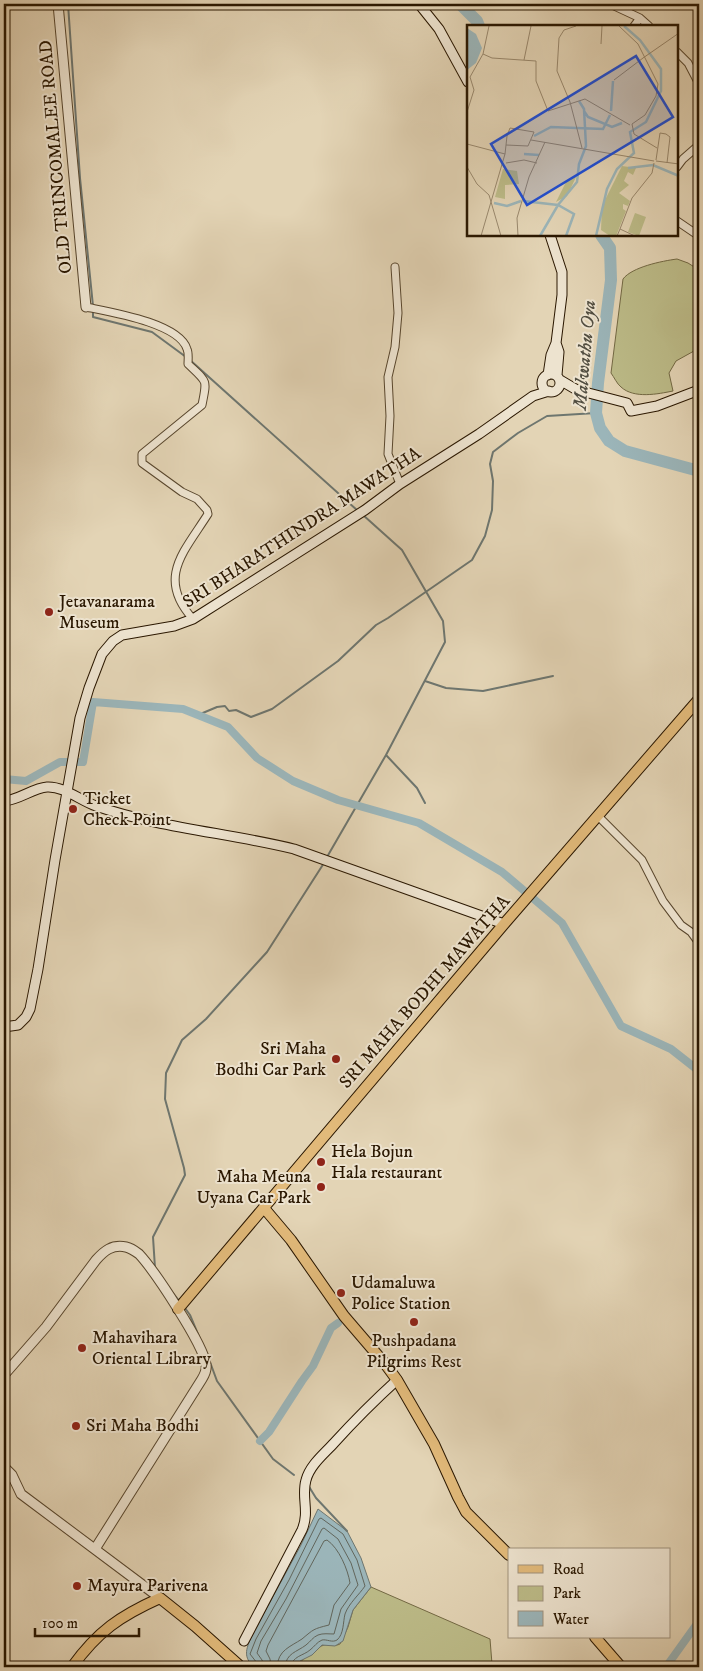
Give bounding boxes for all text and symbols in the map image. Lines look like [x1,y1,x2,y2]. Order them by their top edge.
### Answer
inset map [467,25,678,236]
street label: OLD TRINCOMALEE ROAD [35,39,77,275]
water label: Malwathu Oya [569,299,601,413]
street label: SRI BHARATHINDRA MAWATHA [179,442,426,613]
place label: Jetavanarama Museum [57,591,155,634]
marker: Jetavanarama Museum [43,606,55,618]
place label: Ticket Check Point [83,788,171,831]
marker: Ticket Check Point [67,803,79,815]
street label: SRI MAHA BODHI MAWATHA [335,890,515,1093]
place label: Sri Maha Bodhi Car Park [215,1038,326,1081]
marker: Sri Maha Bodhi Car Park [330,1053,342,1065]
place label: Hela Bojun Hala restaurant [331,1141,443,1184]
marker: Hela Bojun Hala restaurant [315,1156,327,1168]
place label: Maha Meuna Uyana Car Park [196,1166,311,1209]
marker: Maha Meuna Uyana Car Park [315,1181,327,1193]
place label: Udamaluwa Police Station [351,1272,451,1315]
marker: Udamaluwa Police Station [335,1287,347,1299]
marker: Pushpadana Pilgrims Rest [408,1316,420,1328]
place label: Mahavihara Oriental Library [92,1327,212,1370]
place label: Pushpadana Pilgrims Rest [366,1330,462,1373]
marker: Mahavihara Oriental Library [76,1342,88,1354]
place label: Sri Maha Bodhi [86,1415,199,1437]
marker: Sri Maha Bodhi [70,1420,82,1432]
legend [508,1548,670,1638]
text: Road [553,1560,585,1579]
place label: Mayura Parivena [87,1575,209,1597]
marker: Mayura Parivena [71,1580,83,1592]
text: Park [553,1584,582,1603]
scale bar [35,1606,139,1638]
text: Water [552,1610,589,1629]
text: 100 m [42,1614,78,1633]

